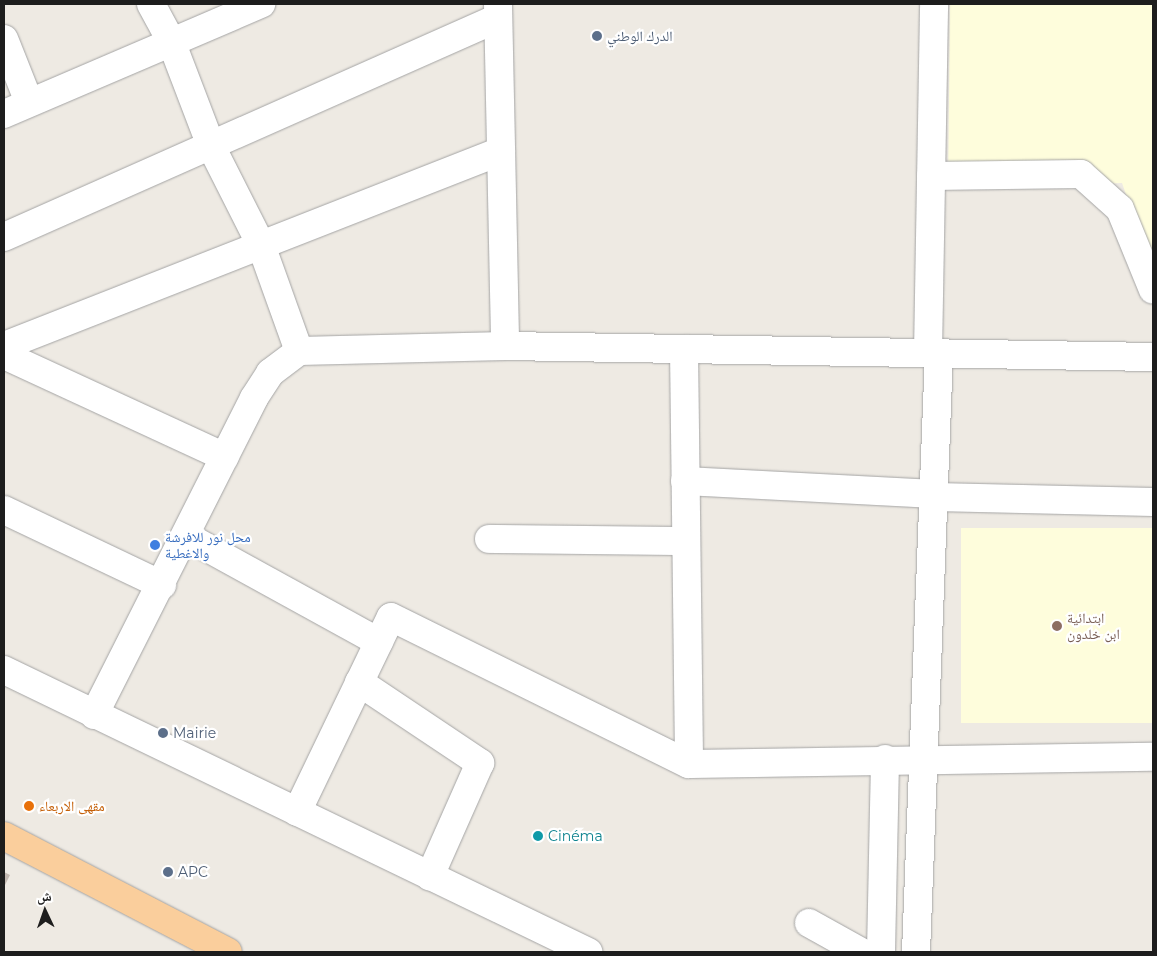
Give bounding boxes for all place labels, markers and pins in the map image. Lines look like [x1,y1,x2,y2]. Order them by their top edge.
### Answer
place label: الدرك الوطني [607,28,673,44]
marker: الدرك الوطني [591,30,603,42]
place label: محل نور للافرشة والاغطية [165,529,251,562]
marker: محل نور للافرشة والاغطية [149,539,161,551]
place label: ابتدائية ابن خلدون [1067,610,1120,642]
marker: ابتدائية ابن خلدون [1051,620,1063,632]
place label: Mairie [173,725,216,741]
marker: Mairie [157,727,169,739]
place label: مقهى الاربعاء [39,798,105,814]
marker: مقهى الاربعاء [23,800,35,812]
place label: Cinéma [548,828,603,844]
marker: Cinéma [532,830,544,842]
place label: APC [178,864,208,880]
marker: APC [162,866,174,878]

